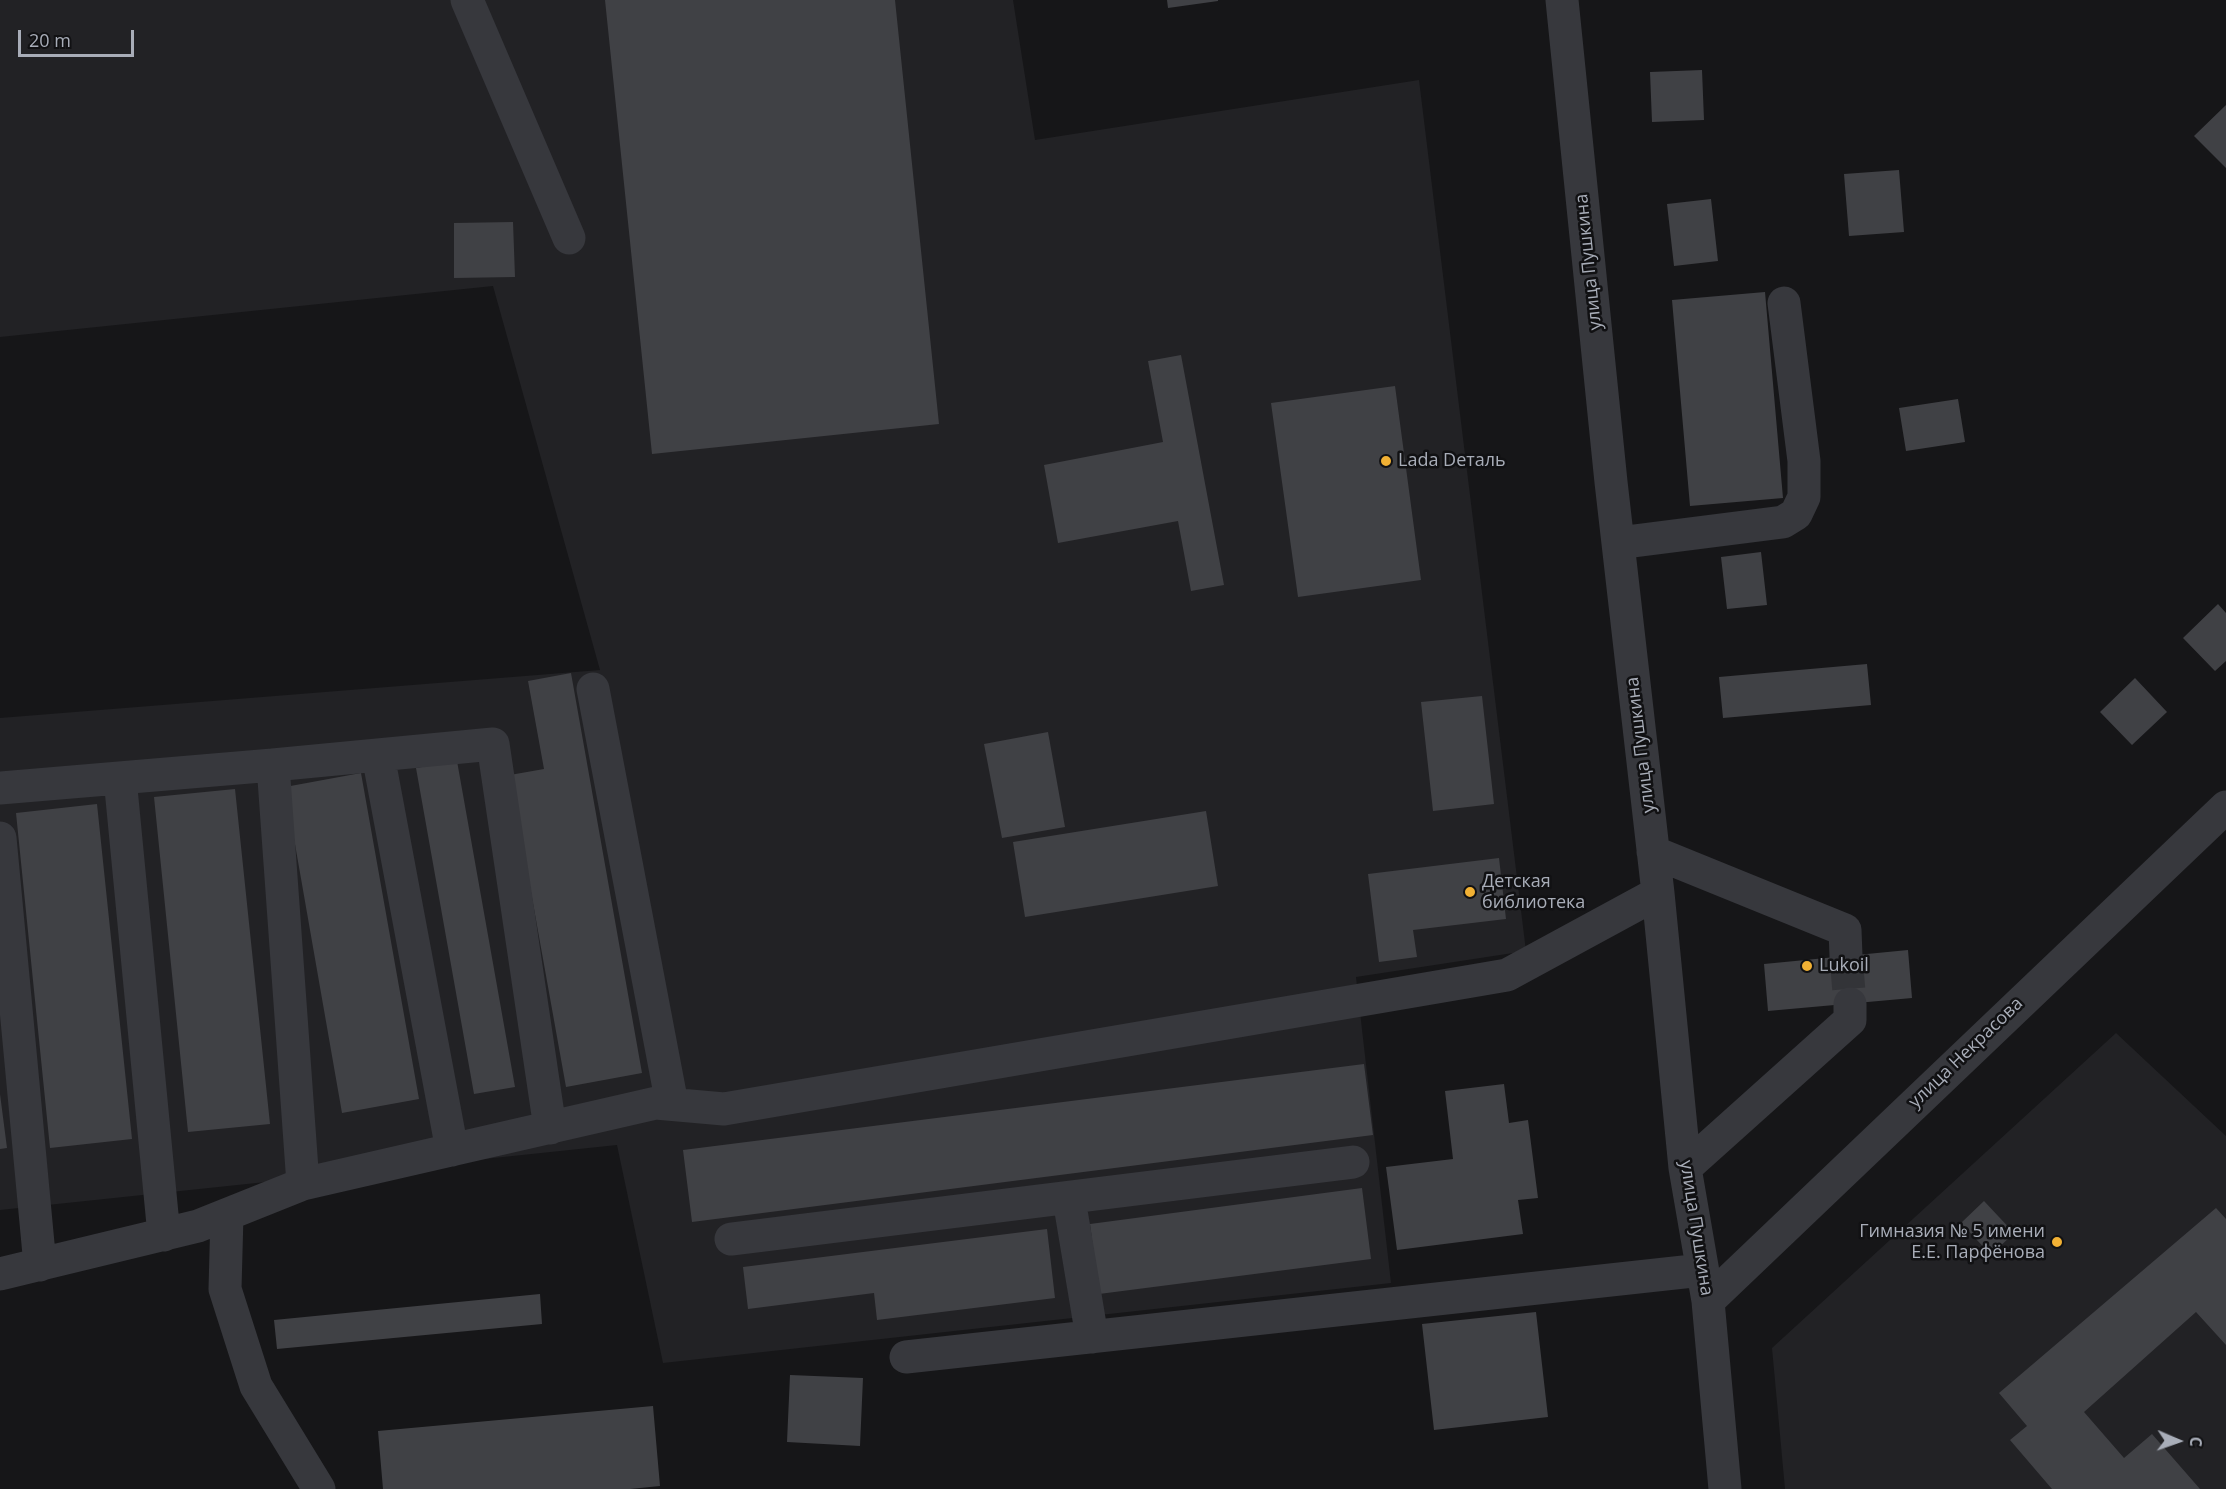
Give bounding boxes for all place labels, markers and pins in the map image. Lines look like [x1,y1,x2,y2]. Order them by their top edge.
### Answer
place label: Lada Dеталь [1398,450,1506,472]
marker: Lada Dеталь [1379,454,1393,468]
place label: Детская библиотека [1482,871,1585,914]
marker: Детская библиотека [1463,885,1477,899]
place label: Lukoil [1819,955,1869,977]
marker: Lukoil [1800,959,1814,973]
place label: Гимназия № 5 имени Е.Е. Парфёнова [1859,1221,2045,1264]
marker: Гимназия № 5 имени Е.Е. Парфёнова [2050,1235,2064,1249]

